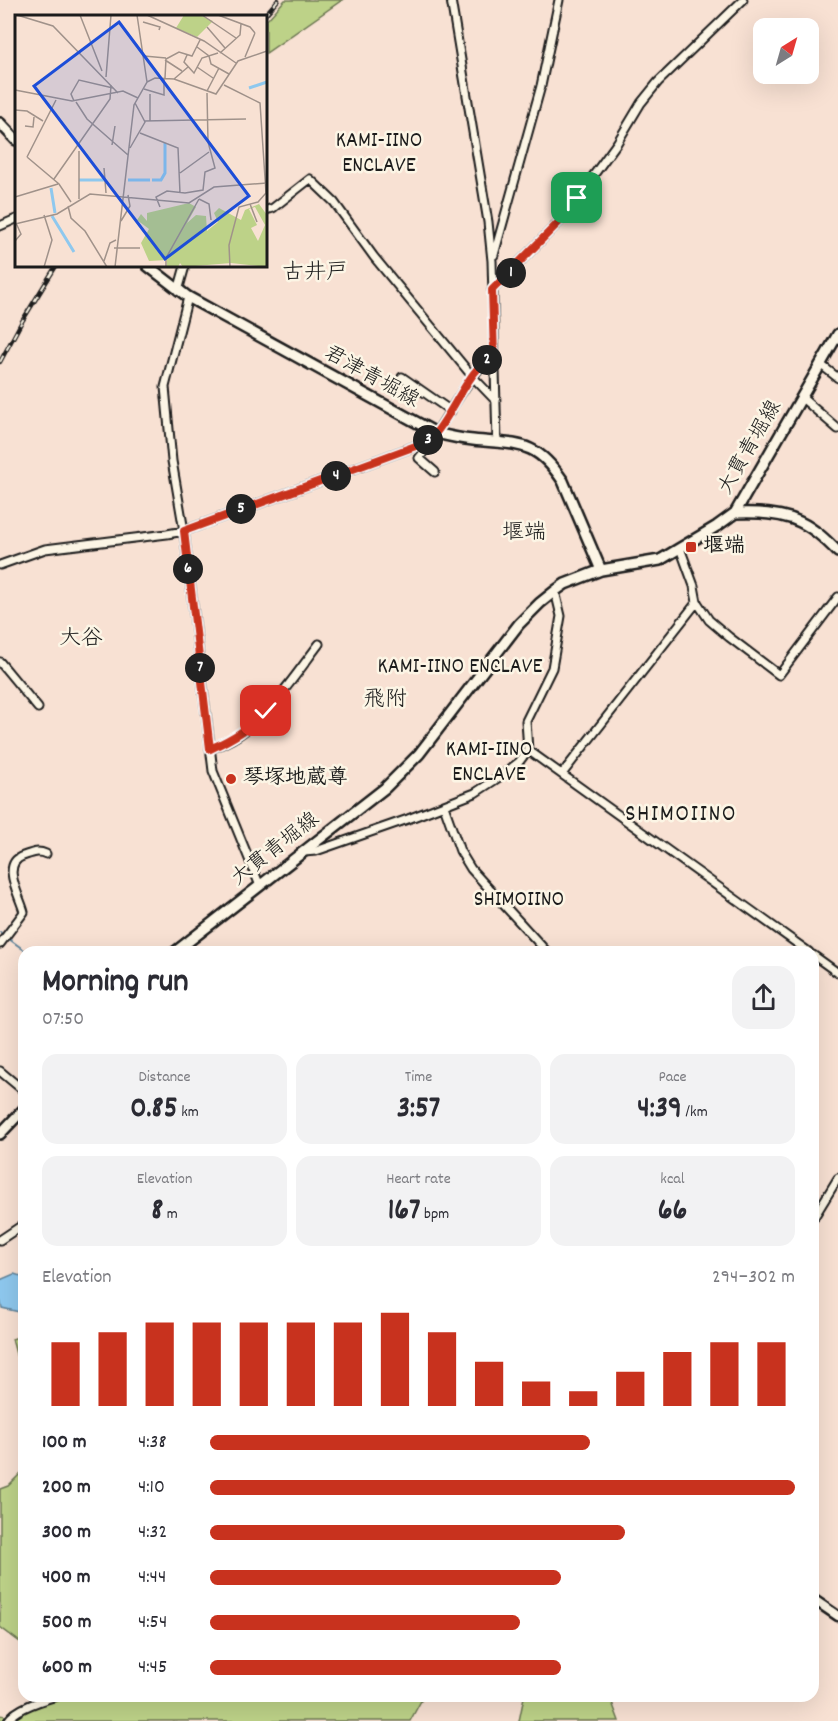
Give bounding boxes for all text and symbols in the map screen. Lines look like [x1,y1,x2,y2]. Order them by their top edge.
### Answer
inset map [15,15,267,267]
north arrow [753,18,819,84]
map controls [753,18,819,84]
district label: KAMI-IINO ENCLAVE [336,126,422,182]
pin [551,172,602,223]
icon: arrive [560,181,593,214]
district label: 古井戸 [282,258,348,289]
pin: 1 [496,258,526,288]
text: 1 [509,261,513,284]
street label: 君津青堀線 [318,339,424,417]
pin: 2 [472,345,502,375]
text: 2 [484,348,491,371]
street label: 大貫青堀線 [712,395,790,501]
pin: 3 [413,425,443,455]
text: 3 [424,428,432,451]
pin: 4 [321,461,351,491]
text: 4 [333,464,339,487]
pin: 5 [226,494,256,524]
text: 5 [237,497,245,520]
district label: 堰端 [502,518,546,549]
place label: 堰端 [703,532,745,562]
marker: 堰端 [684,540,698,554]
pin: 6 [173,554,203,584]
text: 6 [184,557,192,580]
district label: 大谷 [59,624,103,655]
district label: KAMI-IINO ENCLAVE [378,652,542,683]
pin: 7 [185,653,215,683]
text: 7 [197,656,203,679]
pin [240,685,291,736]
district label: 飛附 [363,685,407,716]
icon: check [249,694,282,727]
district label: KAMI-IINO ENCLAVE [446,735,532,791]
place label: 琴塚地蔵尊 [243,764,348,794]
marker: 琴塚地蔵尊 [224,772,238,786]
district label: SHIMOIINO [625,798,737,832]
street label: 大貫青堀線 [225,806,327,894]
district label: SHIMOIINO [474,885,564,916]
text: Morning run [42,960,189,1007]
button: share [732,966,795,1029]
text: 07:50 [42,1006,84,1034]
text: Distance [138,1066,191,1089]
text: Time [405,1066,432,1089]
text: Pace [658,1066,687,1089]
text: 0.85 [130,1089,178,1132]
text: 3:57 [397,1089,440,1132]
text: 4:39 [637,1089,682,1132]
text: km [178,1101,199,1124]
text: /km [682,1101,708,1124]
text: Elevation [137,1168,192,1191]
text: Heart rate [386,1168,451,1191]
text: kcal [660,1168,685,1191]
text: 8 [151,1191,163,1234]
text: 167 [388,1191,420,1234]
text: 66 [658,1191,687,1234]
text: m [163,1203,178,1226]
text: bpm [420,1203,449,1226]
text: Elevation [42,1264,112,1292]
text: 294–302 m [712,1264,795,1292]
text: 100 m [42,1429,87,1457]
text: 4:38 [138,1429,167,1457]
text: 200 m [42,1474,91,1502]
text: 4:10 [138,1474,165,1502]
text: 300 m [42,1519,91,1547]
text: 4:32 [138,1519,167,1547]
text: 400 m [42,1564,90,1592]
text: 4:44 [138,1564,166,1592]
text: 500 m [42,1609,91,1637]
text: 4:54 [138,1609,167,1637]
text: 600 m [42,1654,92,1682]
text: 4:45 [138,1654,167,1682]

